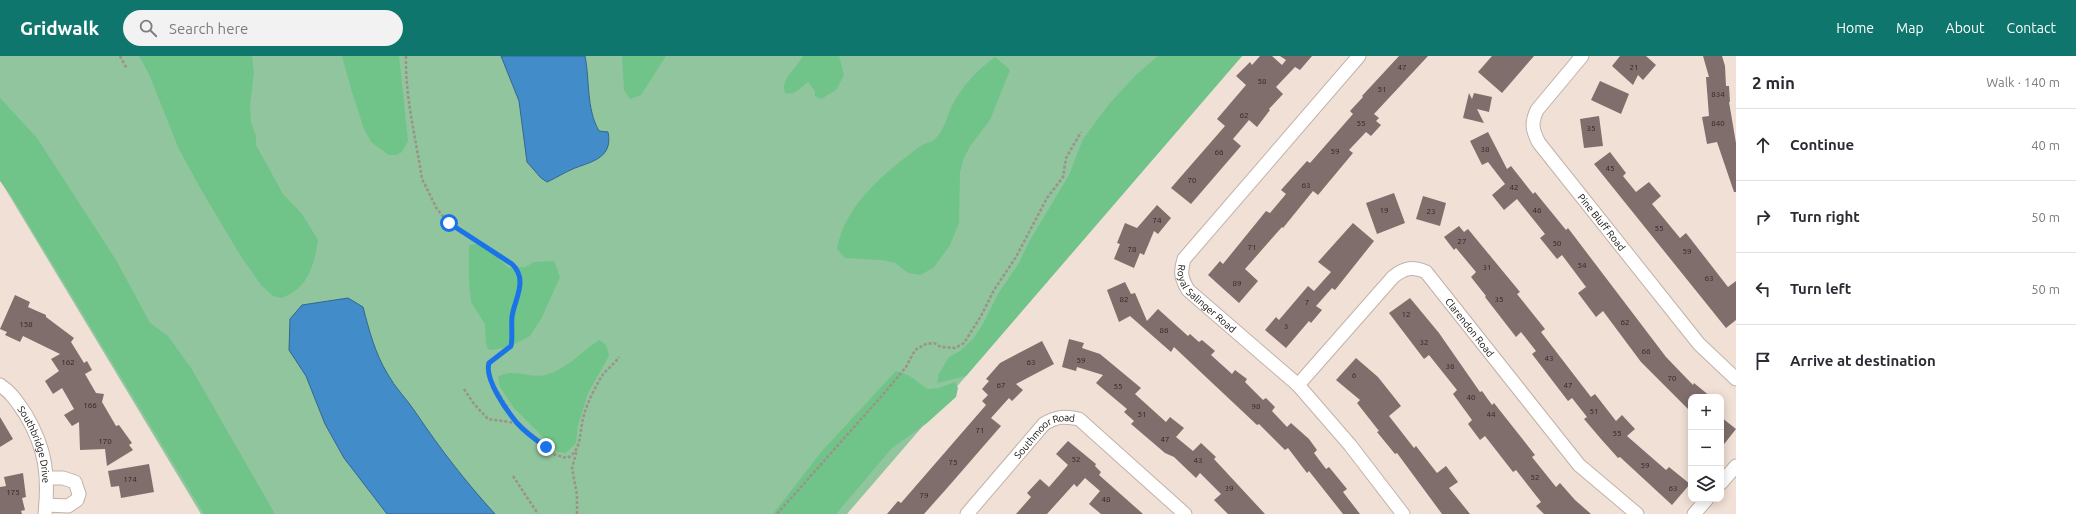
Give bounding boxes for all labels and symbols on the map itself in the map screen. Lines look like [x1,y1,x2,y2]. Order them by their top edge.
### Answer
house number: 47 [1397,63,1407,72]
house number: 21 [1629,63,1639,72]
house number: 58 [1257,77,1267,86]
house number: 51 [1377,85,1387,94]
house number: 834 [1711,90,1725,99]
house number: 62 [1239,111,1249,120]
house number: 55 [1356,119,1366,128]
house number: 840 [1711,119,1725,128]
house number: 35 [1586,124,1596,133]
house number: 38 [1480,145,1490,154]
house number: 59 [1330,147,1340,156]
house number: 66 [1214,148,1224,157]
house number: 45 [1605,164,1615,173]
house number: 70 [1187,176,1197,185]
house number: 63 [1301,181,1311,190]
house number: 42 [1509,183,1519,192]
street label: Pine Bluff Road [1576,191,1628,253]
house number: 19 [1379,206,1389,215]
house number: 46 [1532,206,1542,215]
house number: 23 [1426,207,1436,216]
route start [440,214,458,232]
house number: 74 [1152,216,1162,225]
house number: 55 [1654,224,1664,233]
house number: 27 [1457,237,1467,246]
house number: 50 [1552,239,1562,248]
house number: 71 [1247,243,1257,252]
house number: 78 [1127,245,1137,254]
house number: 59 [1682,247,1692,256]
house number: 54 [1577,261,1587,270]
house number: 31 [1482,263,1492,272]
street label: Royal Salinger Road [1176,264,1238,335]
house number: 63 [1704,274,1714,283]
house number: 89 [1232,279,1242,288]
house number: 82 [1119,295,1129,304]
house number: 35 [1494,295,1504,304]
street label: Clarendon Road [1443,296,1497,359]
house number: 7 [1305,298,1309,307]
house number: 12 [1401,310,1411,319]
house number: 62 [1620,318,1630,327]
house number: 158 [19,320,33,329]
house number: 3 [1284,322,1288,331]
house number: 86 [1159,326,1169,335]
house number: 32 [1419,338,1429,347]
house number: 66 [1641,347,1651,356]
house number: 43 [1544,354,1554,363]
house number: 59 [1076,356,1086,365]
house number: 162 [61,358,75,367]
house number: 63 [1026,358,1036,367]
house number: 36 [1445,362,1455,371]
house number: 6 [1352,371,1357,380]
house number: 70 [1667,374,1677,383]
house number: 67 [996,381,1006,390]
house number: 47 [1563,381,1573,390]
house number: 55 [1113,382,1123,391]
house number: 40 [1466,393,1476,402]
house number: 166 [83,401,97,410]
house number: 98 [1251,402,1261,411]
street label: Southbridge Drive [16,404,52,483]
house number: 51 [1589,407,1599,416]
house number: 51 [1137,410,1147,419]
house number: 44 [1486,410,1496,419]
street label: Southmoor Road [1012,412,1076,461]
house number: 71 [975,426,985,435]
house number: 55 [1612,429,1622,438]
house number: 47 [1160,435,1170,444]
house number: 170 [98,437,112,446]
route end [537,438,555,456]
house number: 52 [1071,455,1081,464]
house number: 43 [1193,456,1203,465]
house number: 75 [948,458,958,467]
house number: 59 [1640,461,1650,470]
house number: 52 [1530,473,1540,482]
house number: 174 [123,475,137,484]
house number: 39 [1224,484,1234,493]
house number: 63 [1668,484,1678,493]
house number: 175 [6,488,20,497]
house number: 79 [919,491,929,500]
house number: 48 [1101,495,1111,504]

